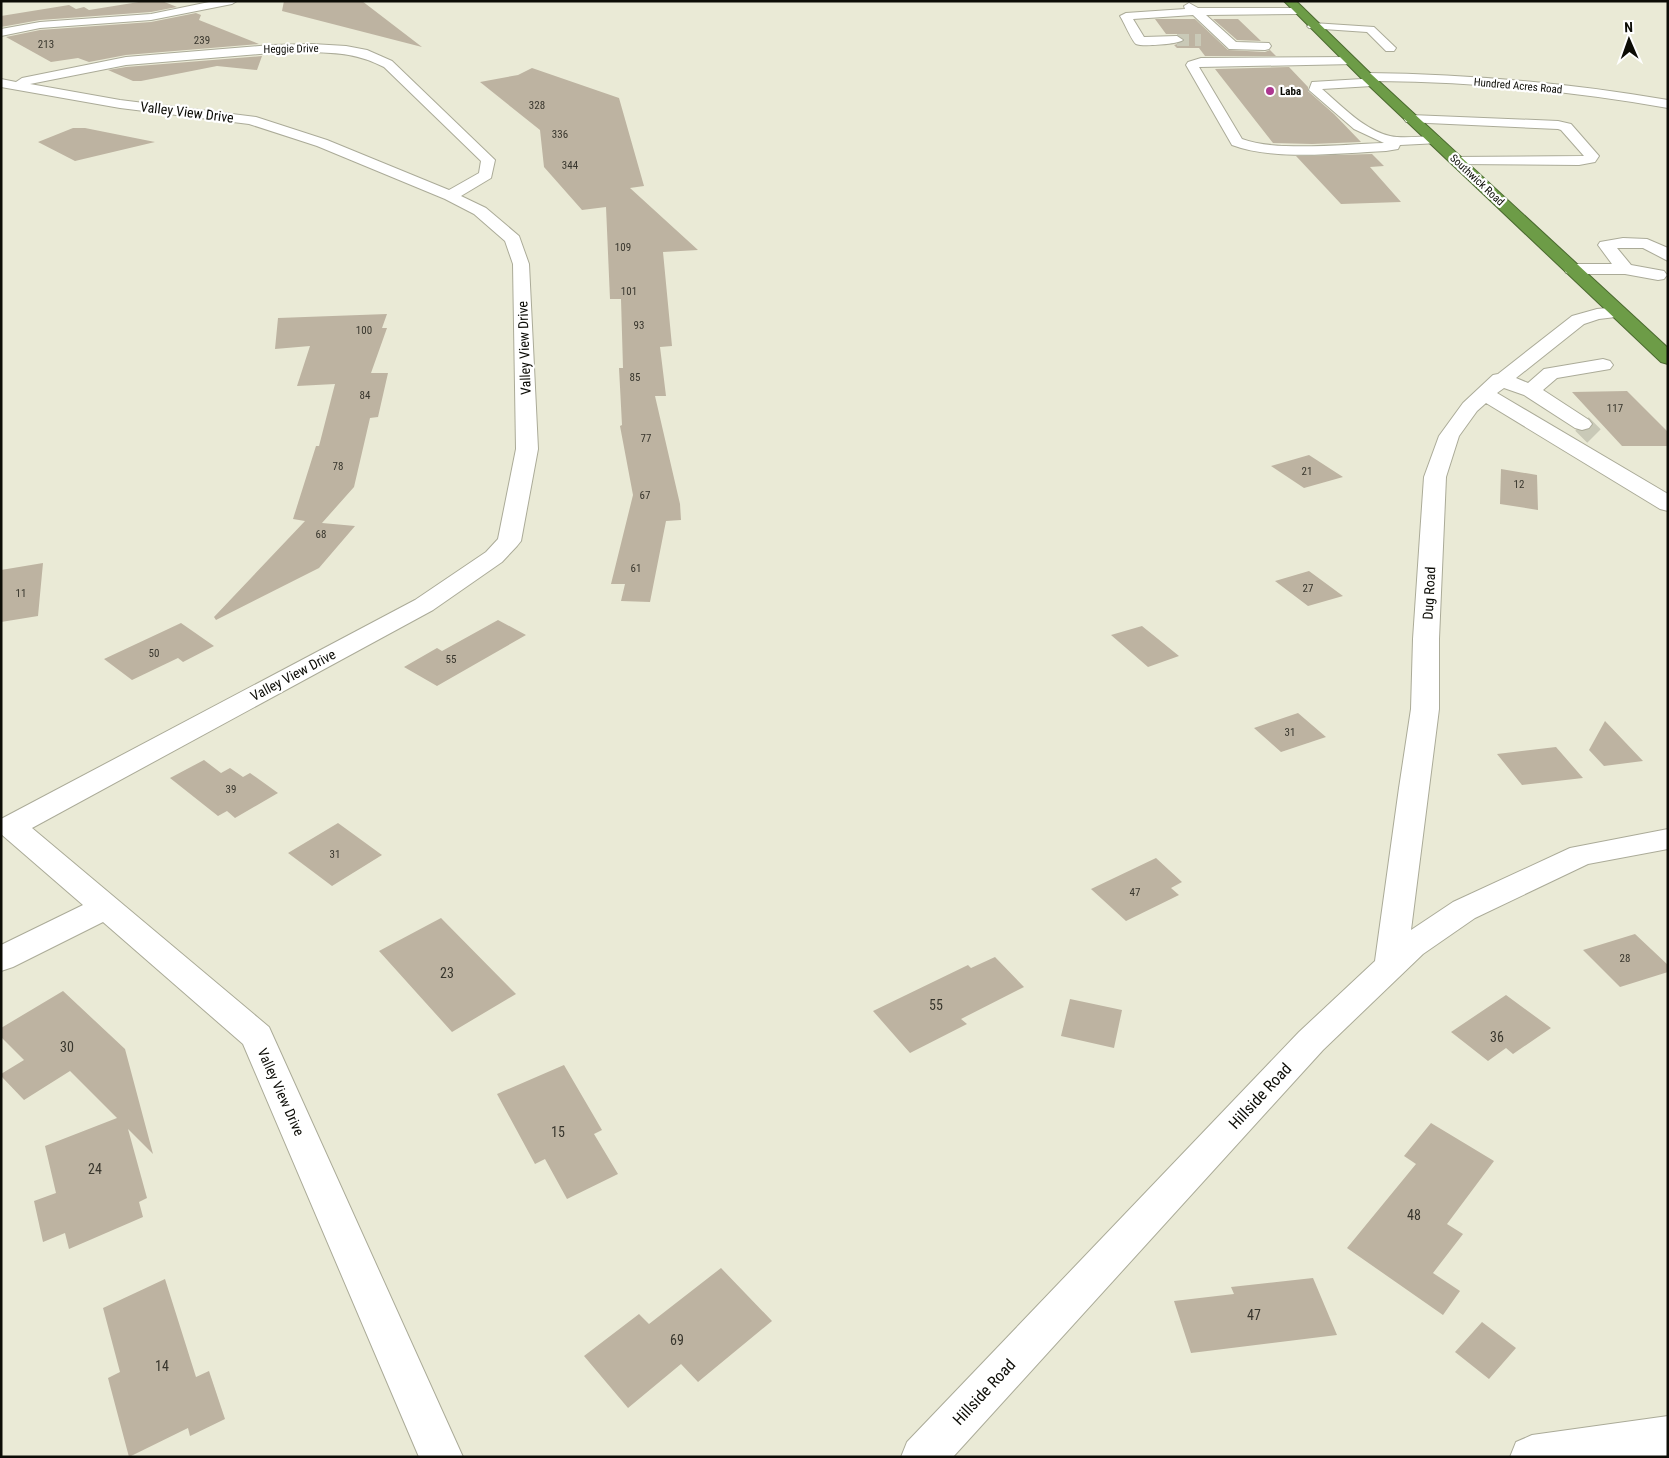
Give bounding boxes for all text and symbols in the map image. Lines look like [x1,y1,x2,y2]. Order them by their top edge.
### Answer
north arrow [1604,15,1654,65]
text: N [1624,19,1633,35]
house number: 239 [194,34,210,47]
house number: 213 [38,38,54,51]
street label: Heggie Drive [263,42,319,56]
street label: Hundred Acres Road [1473,76,1563,96]
marker: Laba [1264,85,1276,97]
place label: Laba [1280,85,1301,98]
street label: Valley View Drive [139,98,235,126]
house number: 328 [529,99,545,112]
house number: 336 [552,128,568,141]
street label: Southwick Road [1447,152,1507,208]
house number: 344 [562,159,579,172]
house number: 109 [615,241,631,254]
house number: 101 [621,285,637,298]
street label: Valley View Drive [514,300,534,395]
house number: 93 [634,319,644,332]
house number: 100 [356,324,372,337]
house number: 85 [630,371,640,384]
house number: 84 [360,389,371,402]
house number: 117 [1607,402,1623,415]
house number: 77 [641,432,651,445]
house number: 78 [333,460,343,473]
house number: 21 [1302,465,1312,478]
house number: 12 [1514,478,1524,491]
house number: 67 [640,489,650,502]
house number: 68 [316,528,326,541]
house number: 61 [631,562,641,575]
street label: Dug Road [1420,566,1438,620]
house number: 27 [1303,582,1313,595]
house number: 11 [16,587,26,600]
street label: Valley View Drive [248,646,339,704]
house number: 50 [149,647,159,660]
house number: 55 [446,653,456,666]
house number: 31 [1285,726,1295,739]
house number: 39 [226,783,236,796]
house number: 31 [330,848,340,861]
house number: 47 [1130,886,1140,899]
house number: 28 [1620,952,1630,965]
house number: 23 [440,965,454,981]
house number: 55 [929,997,943,1013]
house number: 36 [1490,1029,1504,1045]
house number: 30 [60,1039,74,1055]
street label: Valley View Drive [255,1046,308,1139]
street label: Hillside Road [1225,1059,1295,1133]
house number: 15 [551,1124,565,1140]
house number: 24 [88,1161,102,1177]
house number: 48 [1407,1207,1421,1223]
house number: 47 [1247,1307,1261,1323]
house number: 69 [670,1332,684,1348]
street label: Hillside Road [949,1355,1019,1429]
house number: 14 [155,1358,169,1374]

